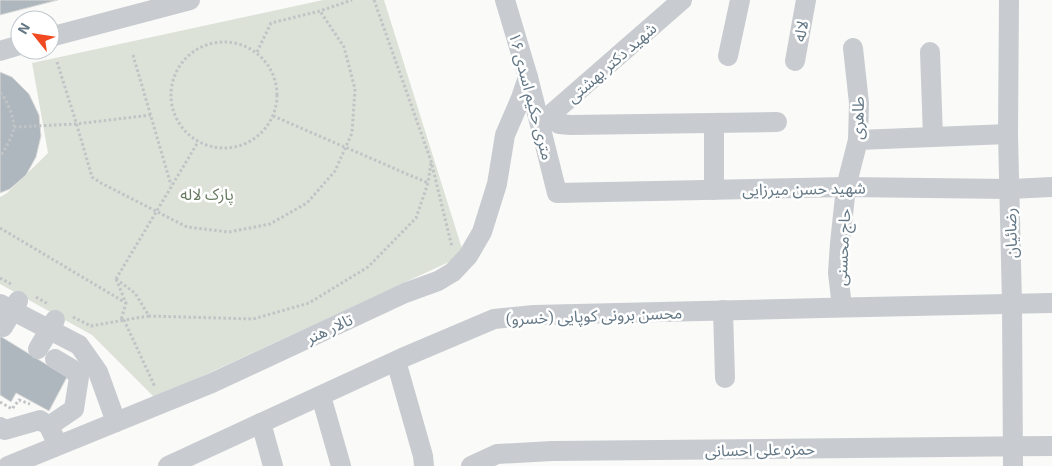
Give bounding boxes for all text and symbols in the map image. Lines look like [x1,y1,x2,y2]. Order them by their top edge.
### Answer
north arrow [10,10,60,60]
street label: شهید دکتر بهشتی [562,18,660,107]
street label: لاله [789,19,811,43]
text: N [13,20,33,37]
street label: ۱۶ متری حکیم اسدی [502,30,558,163]
street label: طاهری [847,96,868,140]
street label: شهید حسن میرزایی [742,177,866,200]
park label: پارک لاله [180,184,234,205]
street label: رضائیان [1000,207,1021,259]
street label: حاج محسنی [830,208,858,286]
street label: محسن برونی کوپایی (خسرو) [505,302,683,330]
street label: تالار هنر [302,309,356,348]
street label: حمزه علی احسانی [705,439,815,460]

